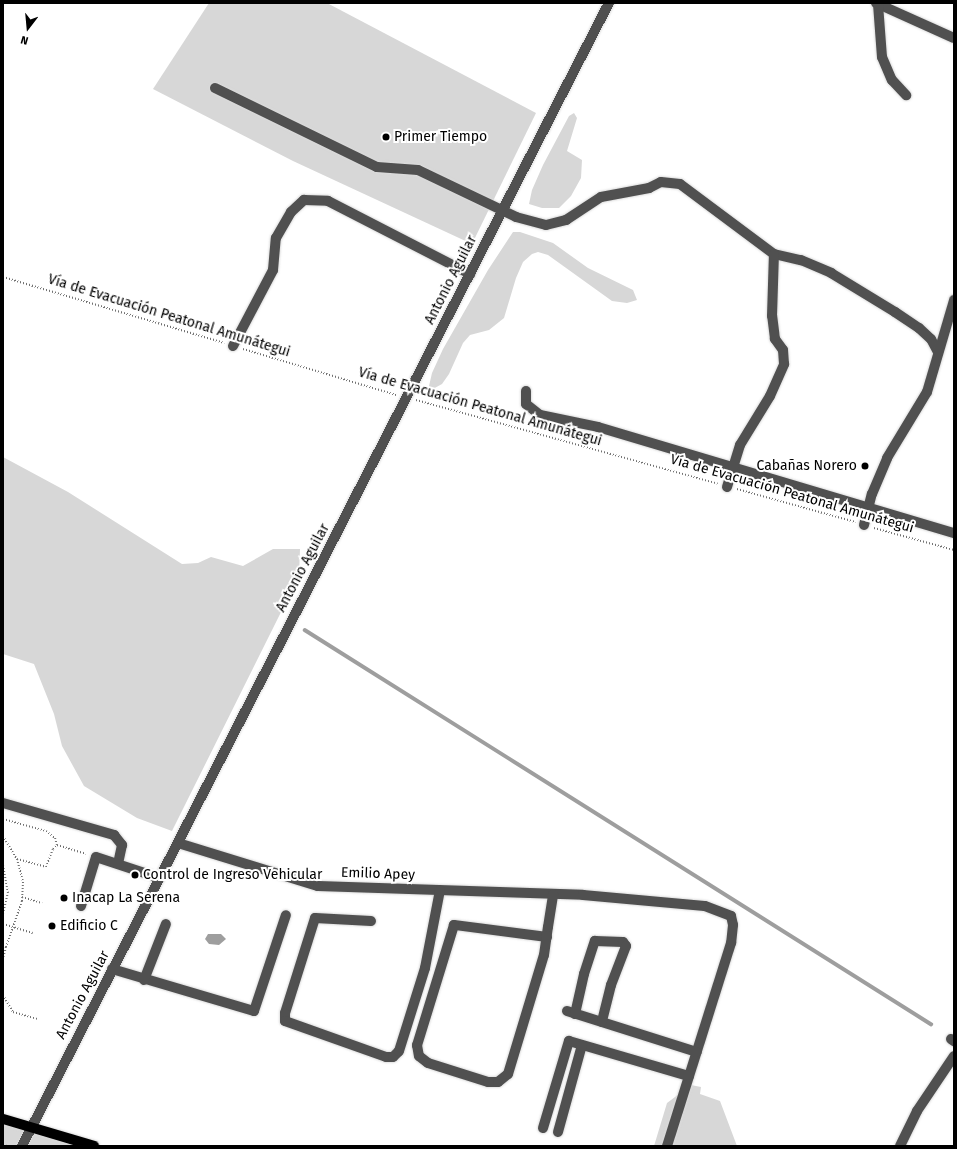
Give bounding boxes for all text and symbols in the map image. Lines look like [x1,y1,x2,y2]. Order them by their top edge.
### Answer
north arrow [8,8,48,48]
text: N [19,33,30,47]
place label: Primer Tiempo [394,129,487,145]
marker: Primer Tiempo [381,132,391,142]
street label: Antonio Aguilar [421,233,481,327]
street label: Vía de Evacuación Peatonal Amunátegui [46,271,292,361]
street label: Vía de Evacuación Peatonal Amunátegui [356,364,604,450]
street label: Vía de Evacuación Peatonal Amunátegui [668,451,916,537]
place label: Cabañas Norero [756,458,857,474]
marker: Cabañas Norero [860,461,870,471]
street label: Antonio Aguilar [273,521,333,615]
street label: Emilio Apey [341,864,415,884]
place label: Control de Ingreso Vehicular [143,867,322,883]
marker: Control de Ingreso Vehicular [130,870,140,880]
place label: Inacap La Serena [72,890,180,906]
marker: Inacap La Serena [59,893,69,903]
place label: Edificio C [60,918,118,934]
marker: Edificio C [47,921,57,931]
street label: Antonio Aguilar [53,948,113,1042]

